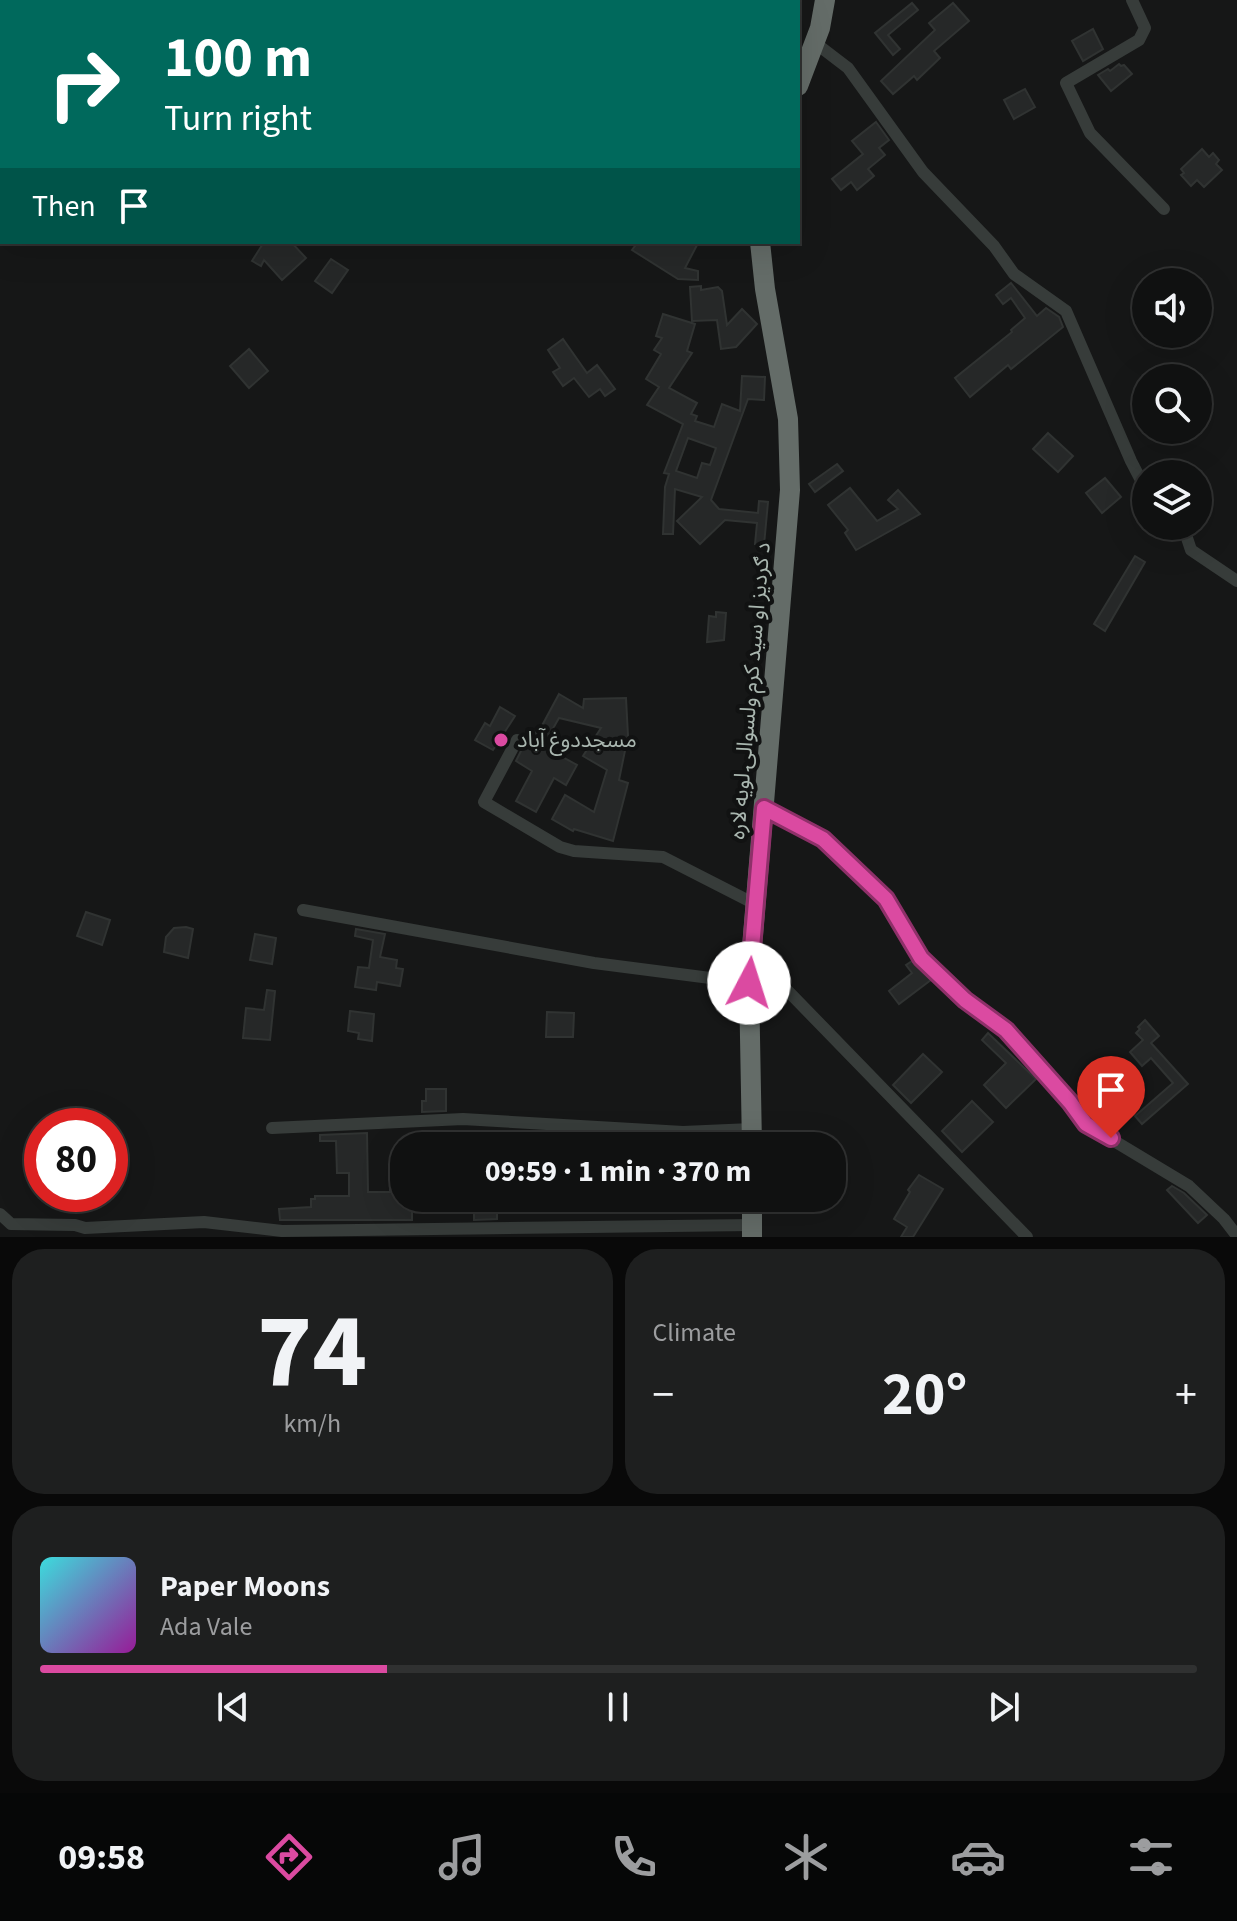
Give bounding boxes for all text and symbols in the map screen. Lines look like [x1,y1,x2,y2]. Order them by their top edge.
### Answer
text: 100 m [164,19,312,98]
icon: right [32,32,136,136]
text: Turn right [164,93,312,144]
icon: arrive [112,184,156,228]
text: Then [32,185,96,228]
map controls [1132,268,1212,540]
button: sound [1132,268,1212,348]
button: search [1132,364,1212,444]
button: layers [1132,460,1212,540]
street label: د ګردیز او سید کرم ولسوالۍ لویه لاره [721,541,779,841]
place label: مسجددوغ آباد [517,724,637,756]
marker: مسجددوغ آباد [492,731,510,749]
position arrow [707,941,791,1025]
pin [1077,1056,1145,1138]
icon: arrive [1089,1068,1133,1112]
speed limit sign: 80 [24,1108,128,1212]
text: 09:59 · 1 min · 370 m [485,1150,751,1193]
text: 74 [257,1279,367,1427]
text: Climate [653,1314,736,1351]
text: 20° [882,1353,967,1438]
text: − [653,1364,674,1427]
text: + [1175,1364,1197,1427]
text: km/h [283,1405,341,1442]
text: Paper Moons [160,1565,330,1608]
text: Ada Vale [160,1608,252,1645]
icon: previous [211,1685,255,1729]
icon: pause [596,1685,640,1729]
icon: next [982,1685,1026,1729]
icon: directions [261,1829,317,1885]
icon: music [434,1829,490,1885]
icon: phone [606,1829,662,1885]
icon: climate [778,1829,834,1885]
icon: car [950,1829,1006,1885]
icon: filters [1123,1829,1179,1885]
text: 09:58 [58,1832,145,1883]

